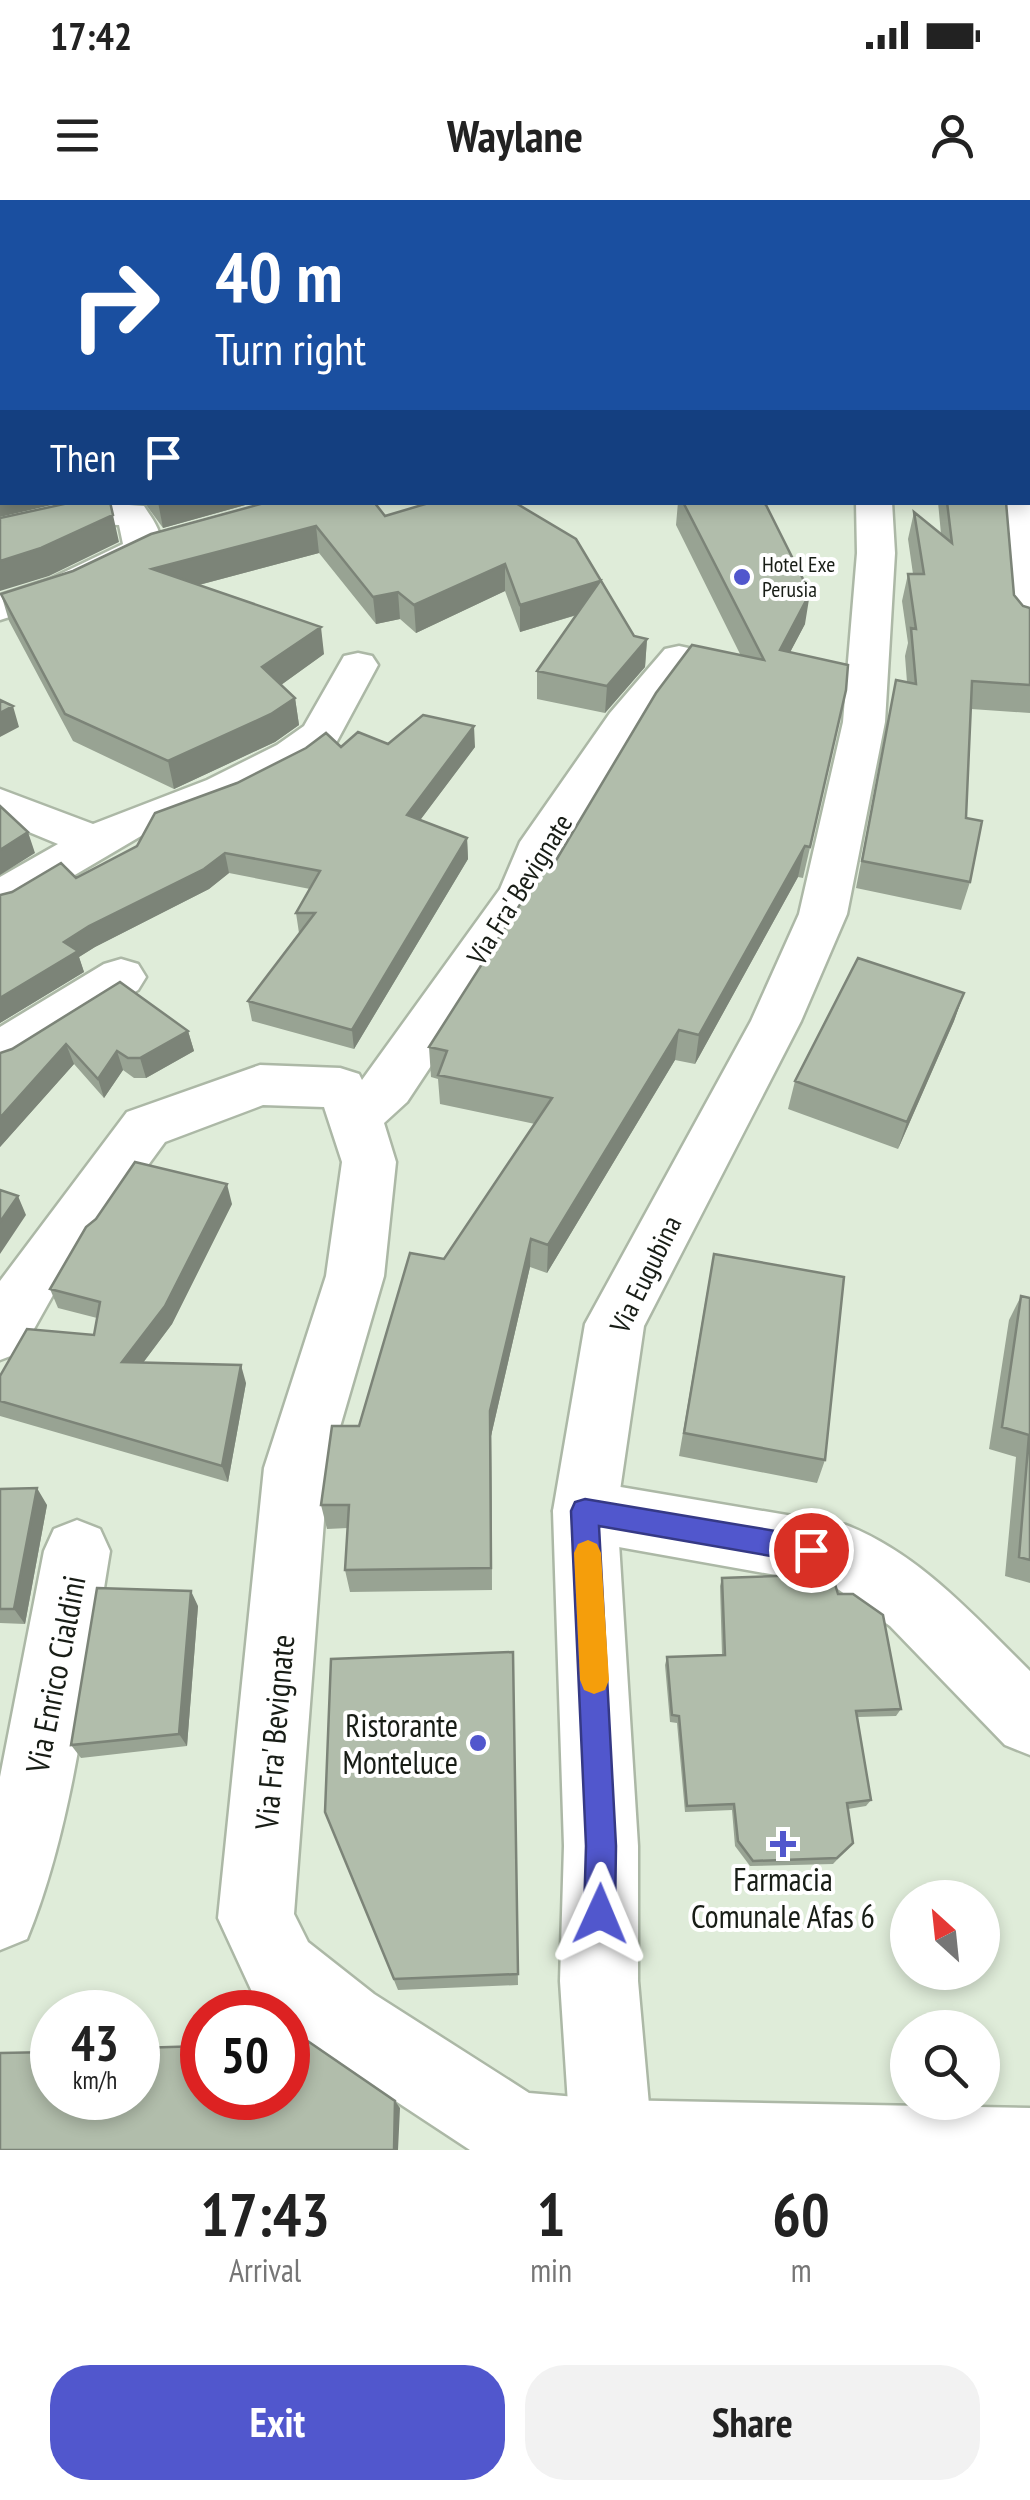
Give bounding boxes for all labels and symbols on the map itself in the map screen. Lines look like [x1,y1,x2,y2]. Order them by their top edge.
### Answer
place label: Hotel Exe Perusia [762,550,835,603]
marker: Hotel Exe Perusia [731,566,753,588]
street label: Via Fra' Bevignate [457,807,580,972]
street label: Via Eugubina [600,1209,689,1340]
pin [769,1508,854,1593]
street label: Via Enrico Cialdini [15,1572,95,1777]
street label: Via Fra' Bevignate [244,1633,303,1832]
place label: Ristorante Monteluce [343,1704,458,1783]
marker: Ristorante Monteluce [467,1732,489,1754]
marker: Farmacia Comunale Afas 6 [772,1833,794,1855]
place label: Farmacia Comunale Afas 6 [691,1858,875,1937]
position arrow [548,1862,652,1966]
north arrow [890,1880,1000,1990]
speed limit sign: 50 [180,1990,310,2120]

